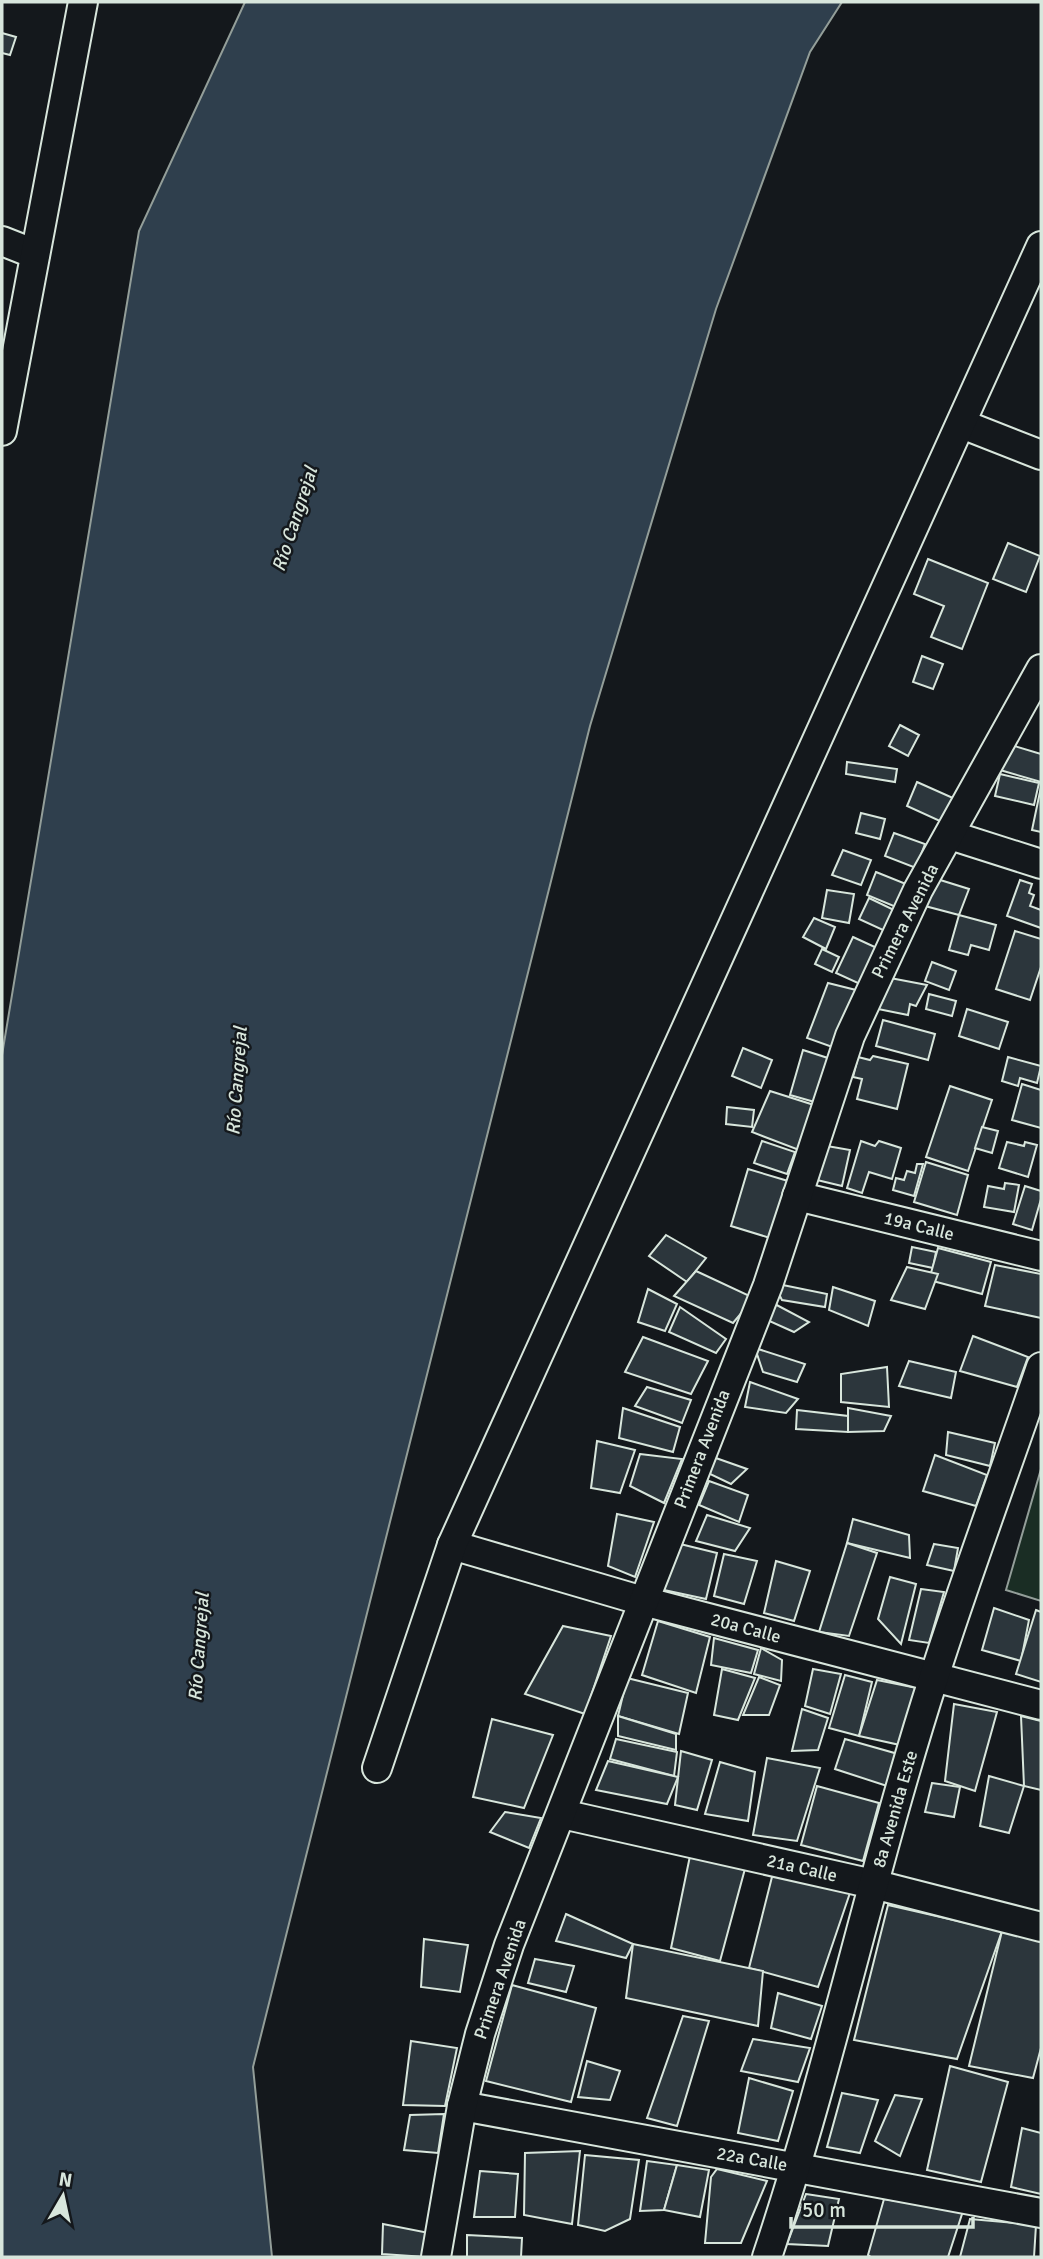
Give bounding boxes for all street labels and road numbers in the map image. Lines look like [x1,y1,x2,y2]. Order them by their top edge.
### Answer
street label: Primera Avenida [867,860,943,982]
street label: 19a Calle [882,1207,956,1245]
street label: Primera Avenida [669,1386,735,1512]
street label: 20a Calle [709,1608,783,1648]
street label: 8a Avenida Este [868,1748,922,1870]
street label: 21a Calle [765,1849,839,1887]
street label: Primera Avenida [469,1916,531,2042]
street label: 22a Calle [715,2142,789,2176]

